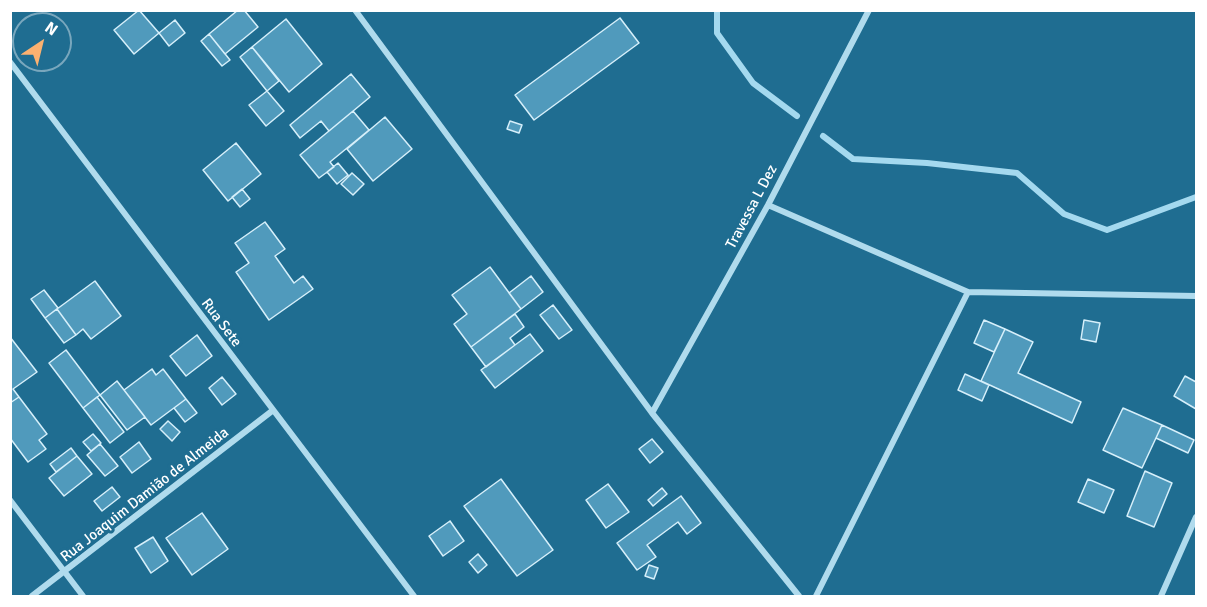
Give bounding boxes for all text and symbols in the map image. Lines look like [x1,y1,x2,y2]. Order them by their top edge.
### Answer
north arrow [12,12,72,72]
text: N [41,18,61,40]
street label: Travessa L Dez [722,162,782,252]
street label: Rua Sete [197,295,245,351]
street label: Rua Joaquim Damião de Almeida [57,424,233,566]

